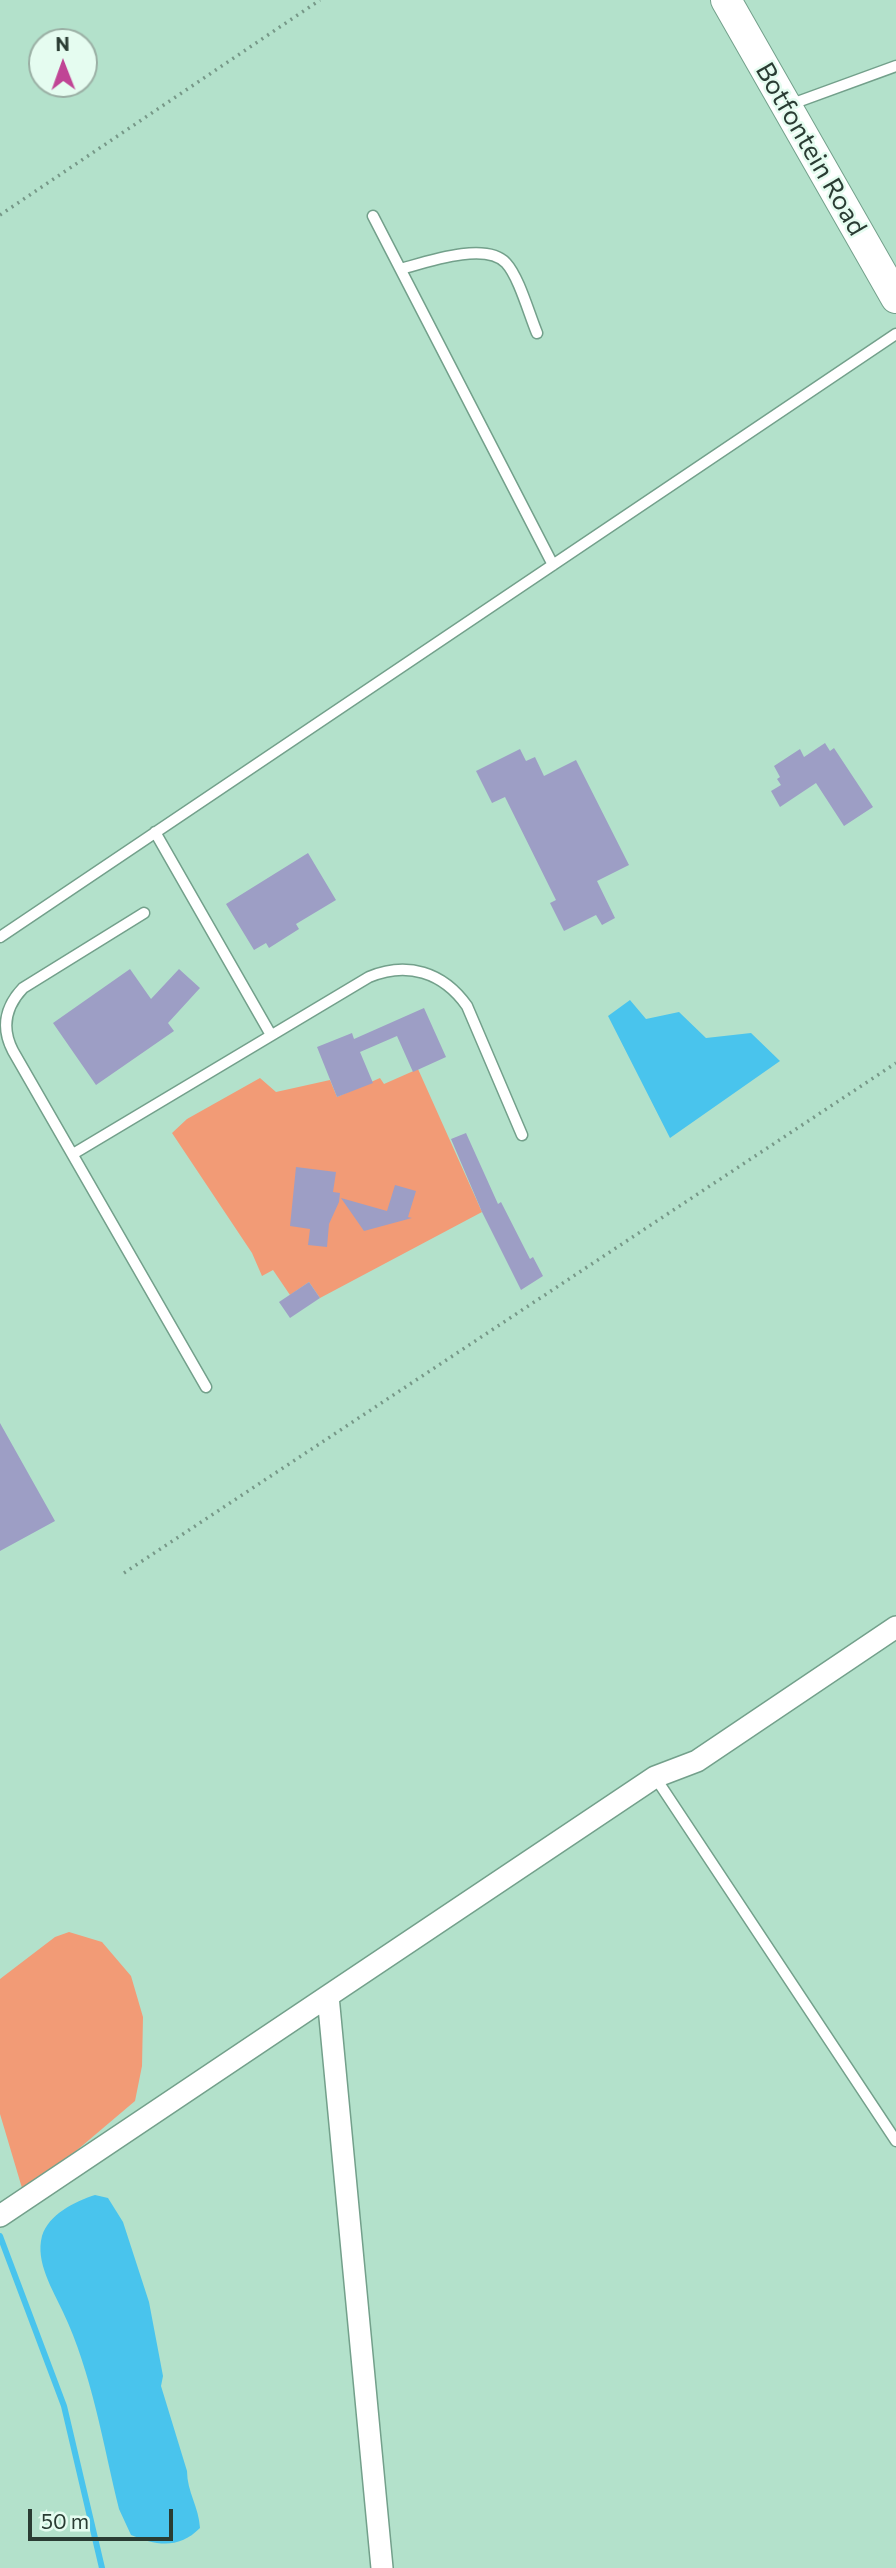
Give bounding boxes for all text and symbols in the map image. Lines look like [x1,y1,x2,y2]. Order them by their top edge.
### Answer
north arrow [28,28,98,98]
text: N [55,32,70,55]
street label: Botfontein Road [749,57,873,241]
scale bar [32,2494,177,2538]
text: 50 m [41,2508,89,2533]

